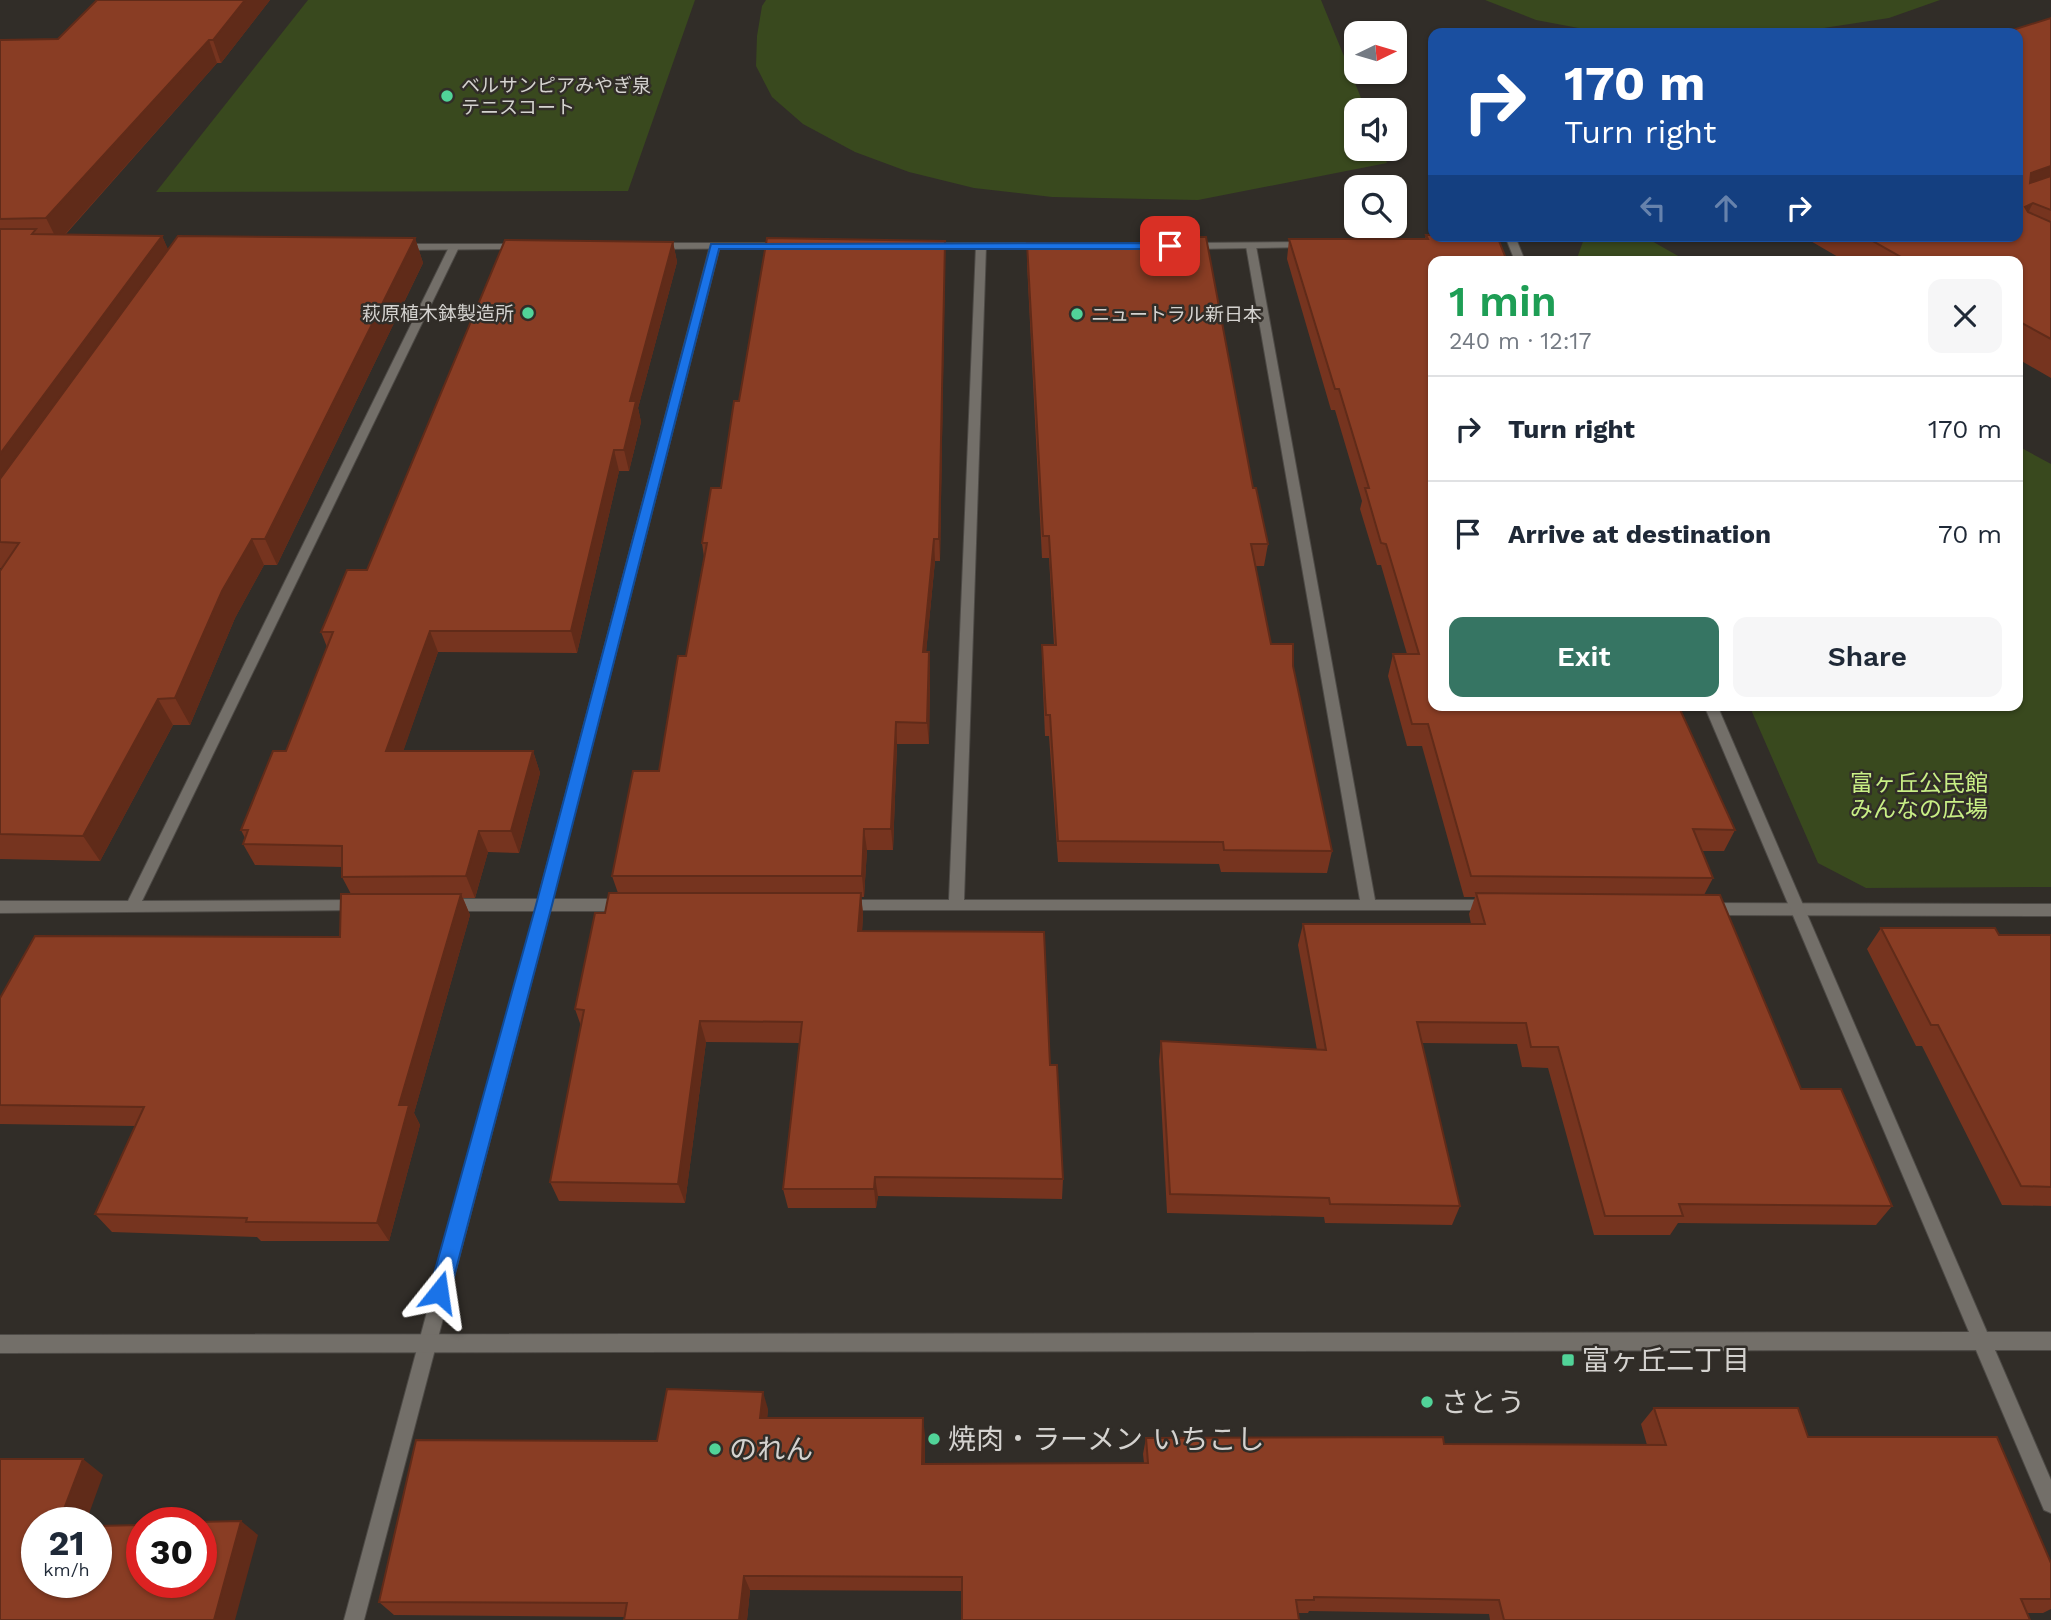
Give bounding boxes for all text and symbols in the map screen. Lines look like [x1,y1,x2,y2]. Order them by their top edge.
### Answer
north arrow [1344,21,1407,84]
map controls [1344,21,1407,238]
text: 170 m [1564,54,1705,112]
icon: right [1449,56,1540,147]
place label: ベルサンピアみやぎ泉 テニスコート [461,74,651,119]
marker: ベルサンピアみやぎ泉 テニスコート [439,88,455,104]
button: sound [1344,98,1407,161]
text: Turn right [1564,113,1716,151]
button: search [1344,175,1407,238]
icon: left [1634,189,1672,227]
icon: ahead [1707,189,1745,227]
icon: right [1780,189,1818,227]
pin [1140,216,1200,276]
icon: arrive [1151,227,1189,265]
text: 1 min [1449,277,1557,326]
button: close [1928,279,2002,353]
place label: 萩原植木鉢製造所 [362,302,514,325]
place label: ニュートラル新日本 [1091,303,1262,326]
marker: 萩原植木鉢製造所 [520,305,536,321]
marker: ニュートラル新日本 [1069,306,1085,322]
text: 240 m · 12:17 [1449,328,1591,355]
icon: right [1449,410,1487,448]
text: Turn right [1508,414,1635,444]
text: 170 m [1928,414,2002,444]
icon: arrive [1449,515,1487,553]
text: Arrive at destination [1508,519,1771,549]
text: 70 m [1938,519,2002,549]
button: Exit [1449,617,1719,697]
button: Share [1733,617,2002,697]
park label: 富ヶ丘公民館 みんなの広場 [1850,770,1988,823]
position arrow [402,1255,476,1329]
place label: 富ヶ丘二丁目 [1582,1344,1750,1377]
marker: 富ヶ丘二丁目 [1560,1352,1576,1368]
place label: さとう [1441,1386,1525,1419]
marker: さとう [1419,1394,1435,1410]
place label: 焼肉・ラーメン いちこし [948,1423,1264,1456]
marker: 焼肉・ラーメン いちこし [926,1431,942,1447]
place label: のれん [729,1433,813,1466]
marker: のれん [707,1441,723,1457]
speed limit sign: 30 [126,1507,217,1598]
text: 21 [49,1522,84,1564]
text: km/h [43,1559,90,1580]

